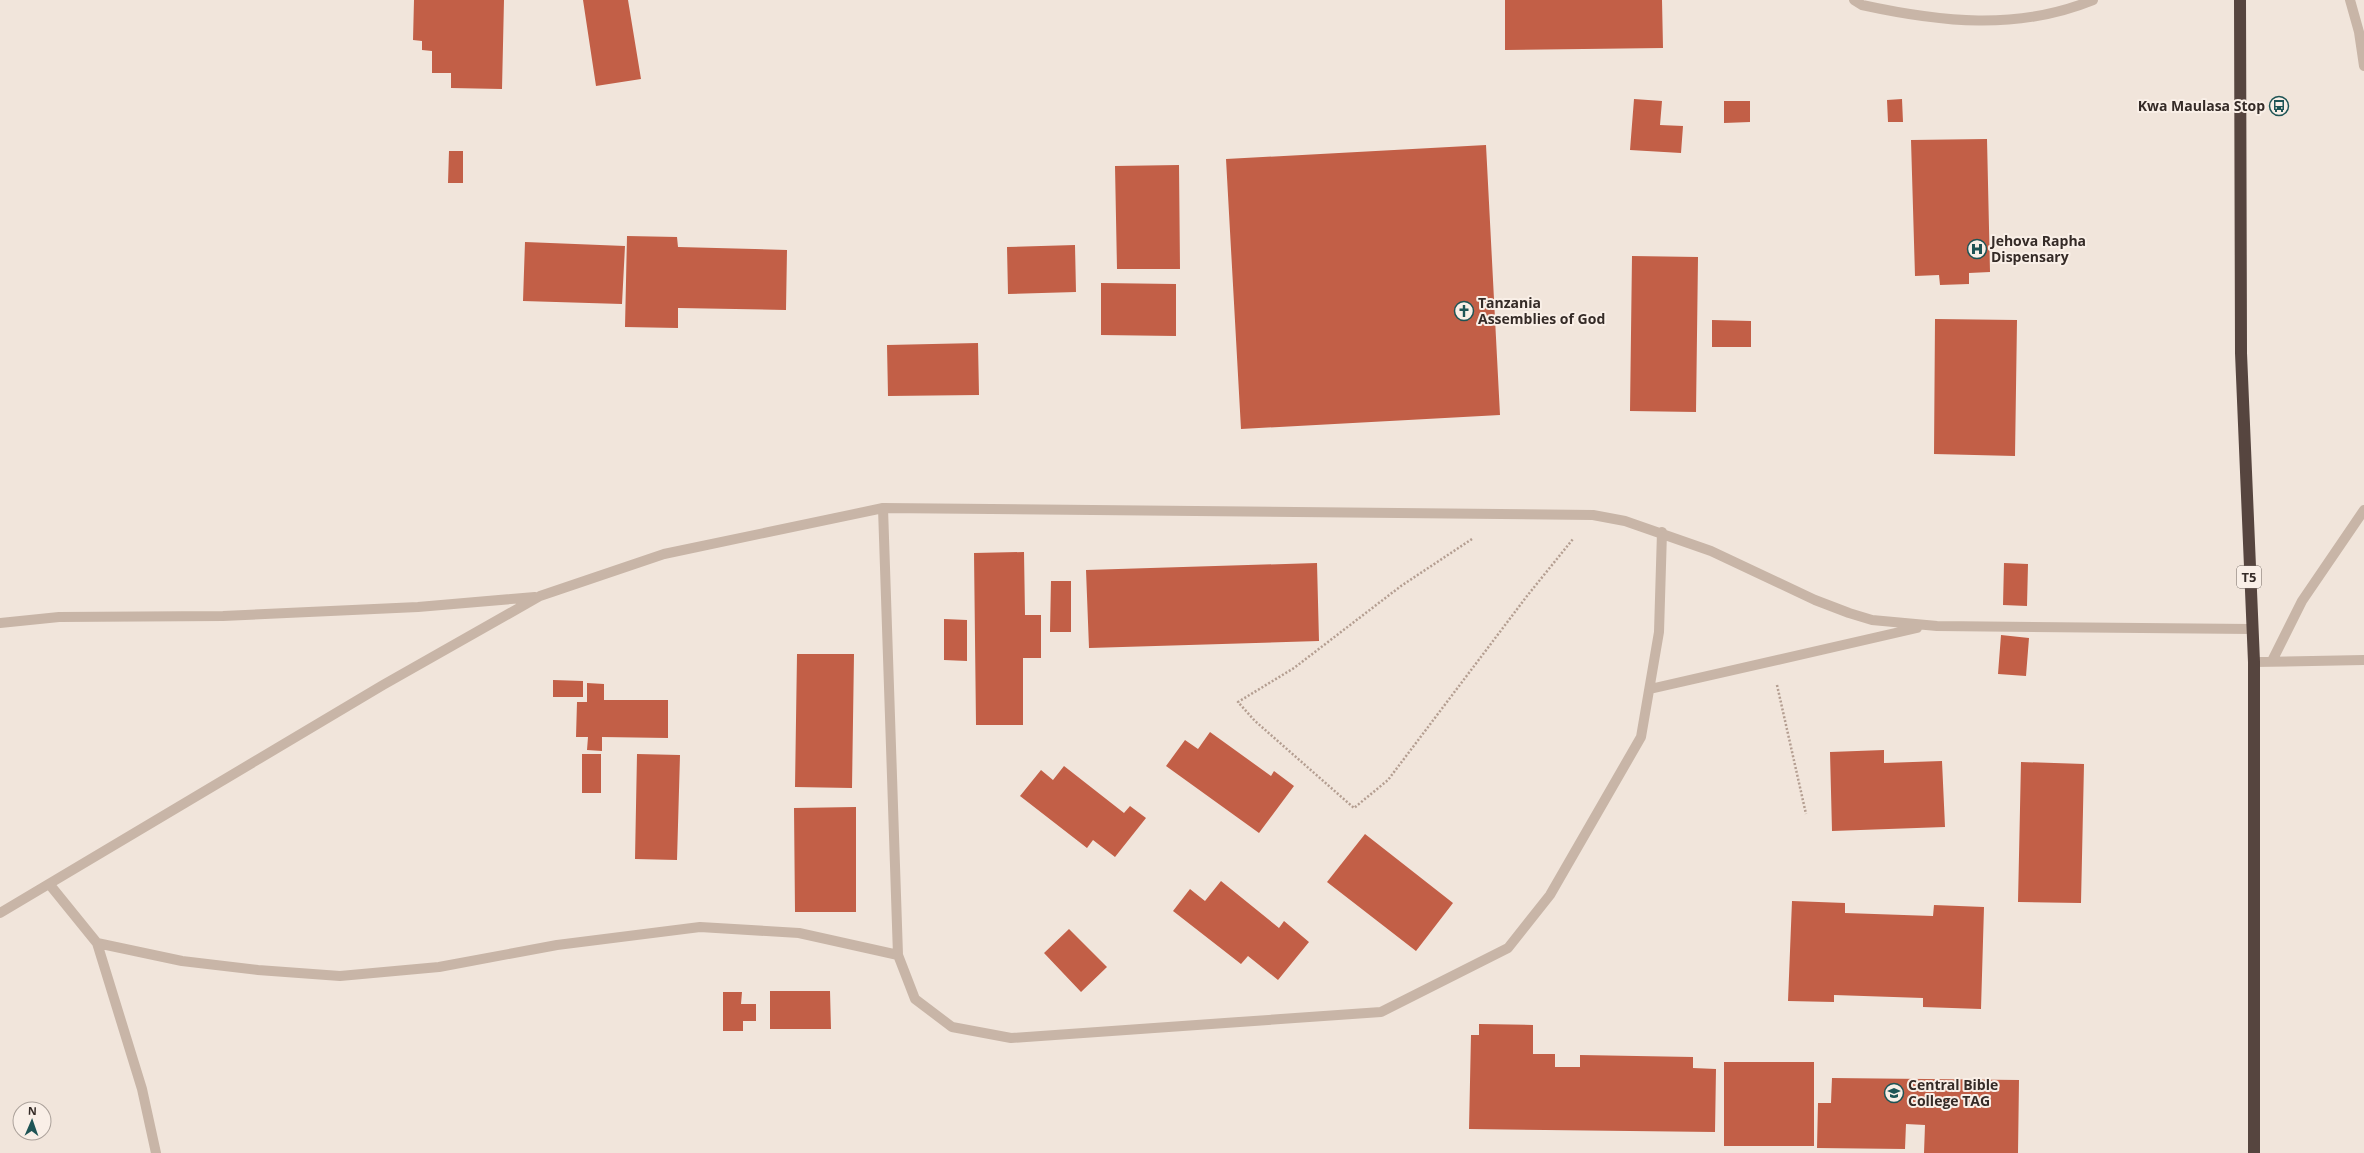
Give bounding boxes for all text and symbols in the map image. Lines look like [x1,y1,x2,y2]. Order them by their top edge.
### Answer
bus stop icon: Kwa Maulasa Stop [2268,95,2290,117]
place label: Kwa Maulasa Stop [2138,96,2265,115]
place label: Jehova Rapha Dispensary [1989,231,2086,266]
hospital icon: Jehova Rapha Dispensary [1966,238,1988,260]
place label: Tanzania Assemblies of God [1478,293,1605,328]
church icon: Tanzania Assemblies of God [1453,300,1475,322]
road number: T5 [2237,566,2261,588]
place label: Central Bible College TAG [1908,1075,1998,1110]
school or university icon: Central Bible College TAG [1883,1082,1905,1104]
north arrow [12,1101,52,1141]
text: N [28,1103,37,1118]

